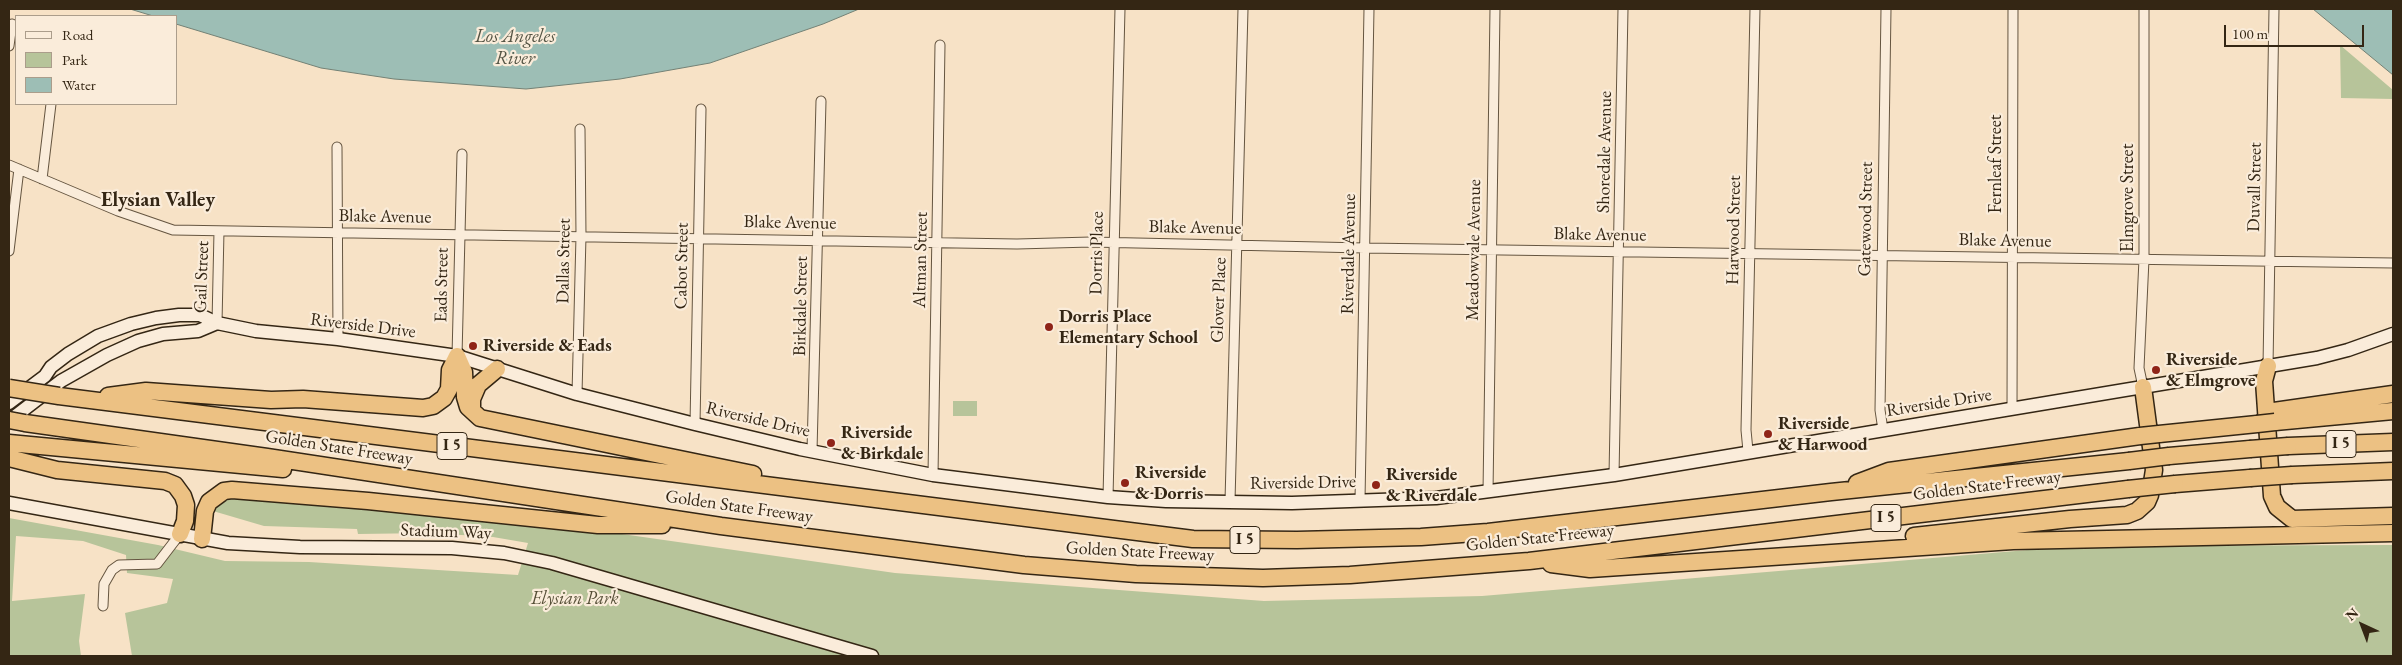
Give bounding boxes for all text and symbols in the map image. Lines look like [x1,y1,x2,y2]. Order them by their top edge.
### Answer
legend [15,15,178,105]
scale bar [2227,15,2367,47]
text: 100 m [2232,24,2268,43]
text: Road [62,25,93,44]
water label: Los Angeles River [475,26,555,70]
text: Park [62,50,88,69]
text: Water [62,75,96,94]
street label: Shoredale Avenue [1593,91,1617,213]
street label: Fernleaf Street [1985,115,2007,213]
street label: Duvall Street [2243,142,2267,232]
street label: Elmgrove Street [2117,144,2139,252]
street label: Gatewood Street [1854,161,1878,277]
street label: Harwood Street [1722,175,1746,285]
street label: Meadowvale Avenue [1462,179,1486,321]
district label: Elysian Valley [101,189,215,213]
street label: Riverdale Avenue [1337,194,1361,314]
street label: Blake Avenue [338,205,432,229]
street label: Blake Avenue [743,211,837,235]
street label: Dorris Place [1085,211,1109,295]
street label: Altman Street [909,212,933,308]
street label: Blake Avenue [1148,216,1242,240]
street label: Dallas Street [552,218,576,304]
street label: Cabot Street [670,222,694,310]
street label: Blake Avenue [1553,223,1647,247]
street label: Blake Avenue [1958,229,2052,253]
street label: Gail Street [190,241,214,313]
street label: Eads Street [431,247,453,323]
street label: Birkdale Street [789,256,813,356]
street label: Glover Place [1207,257,1231,343]
place label: Dorris Place Elementary School [1059,306,1198,348]
street label: Riverside Drive [309,309,417,343]
marker: Dorris Place Elementary School [1043,321,1055,333]
place label: Riverside & Eads [483,335,612,357]
marker: Riverside & Eads [467,340,479,352]
place label: Riverside & Elmgrove [2166,349,2256,392]
marker: Riverside & Elmgrove [2150,364,2162,376]
street label: Riverside Drive [1885,384,1993,422]
street label: Riverside Drive [704,398,812,442]
place label: Riverside & Harwood [1778,413,1868,456]
place label: Riverside & Birkdale [841,422,923,464]
street label: Golden State Freeway [264,426,414,470]
marker: Riverside & Harwood [1762,428,1774,440]
road number: I 5 [2326,430,2356,458]
road number: I 5 [437,432,467,460]
marker: Riverside & Birkdale [825,437,837,449]
place label: Riverside & Dorris [1135,462,1206,504]
place label: Riverside & Riverdale [1386,464,1477,506]
street label: Golden State Freeway [1912,466,2062,506]
street label: Riverside Drive [1250,471,1356,495]
marker: Riverside & Dorris [1119,477,1131,489]
marker: Riverside & Riverdale [1370,479,1382,491]
street label: Golden State Freeway [664,486,814,528]
road number: I 5 [1871,504,1901,532]
street label: Golden State Freeway [1465,519,1615,557]
street label: Stadium Way [400,520,492,544]
road number: I 5 [1230,526,1260,554]
street label: Golden State Freeway [1065,537,1215,567]
park label: Elysian Park [531,588,619,610]
north arrow [2337,600,2387,650]
text: N [2341,604,2362,624]

